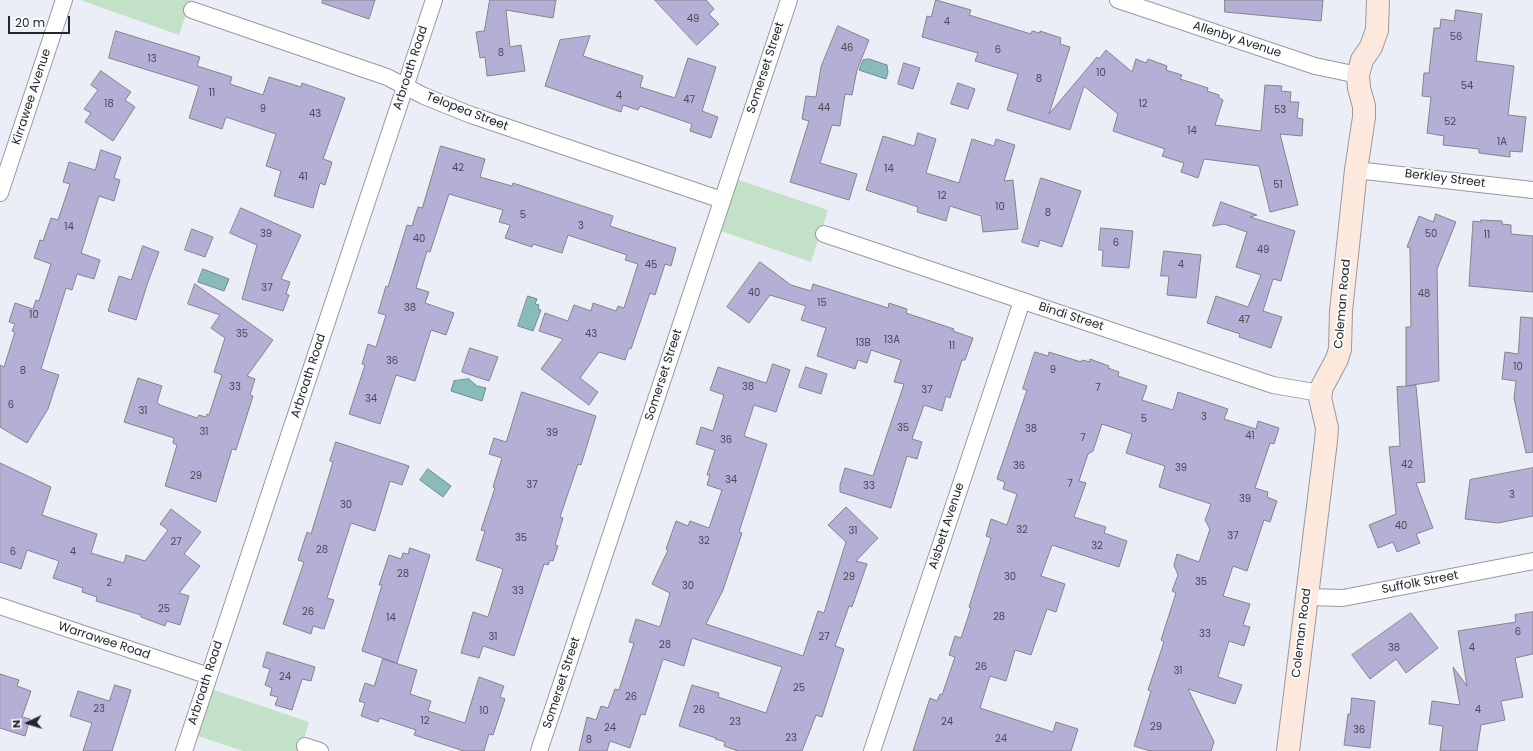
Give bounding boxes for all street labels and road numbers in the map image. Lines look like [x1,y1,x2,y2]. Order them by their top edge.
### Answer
street label: Allenby Avenue [1191,19,1283,61]
street label: Somerset Street [744,20,788,116]
street label: Arbroath Road [391,24,431,112]
street label: Kirrawee Avenue [10,47,54,147]
street label: Telopea Street [424,90,510,134]
street label: Berkley Street [1404,167,1486,191]
street label: Coleman Road [1332,259,1354,349]
street label: Bindi Street [1037,300,1105,334]
street label: Somerset Street [642,327,686,423]
street label: Arbroath Road [289,332,329,420]
street label: Aisbett Avenue [926,481,968,571]
street label: Suffolk Street [1380,569,1460,597]
street label: Coleman Road [1289,588,1315,678]
street label: Warrawee Road [56,619,152,663]
street label: Somerset Street [540,635,584,731]
street label: Arbroath Road [186,639,226,727]

